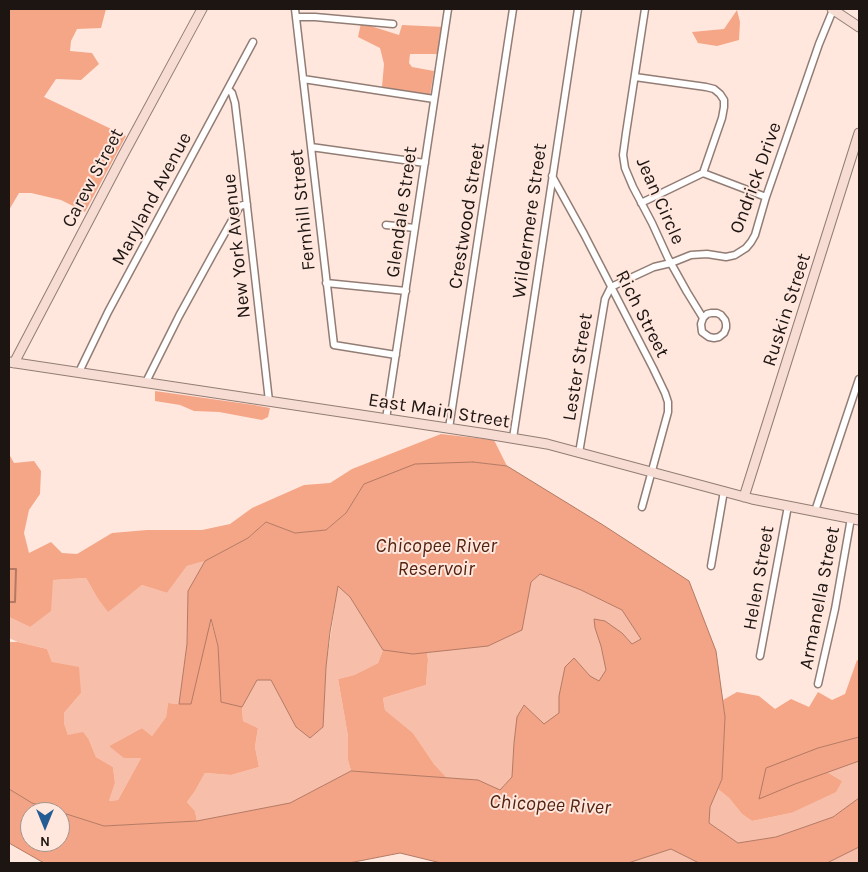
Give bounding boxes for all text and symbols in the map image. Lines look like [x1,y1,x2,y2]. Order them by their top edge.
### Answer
street label: Ondrick Drive [725,119,787,237]
street label: Carew Street [57,124,129,232]
street label: Maryland Avenue [107,128,197,270]
street label: Crestwood Street [444,141,490,291]
street label: Wildermere Street [508,142,552,300]
street label: Glendale Street [382,145,422,279]
street label: Fernhill Street [285,148,321,272]
street label: Jean Circle [631,154,689,248]
street label: New York Avenue [218,173,256,319]
street label: Ruskin Street [758,251,816,369]
street label: Rich Street [610,266,674,362]
street label: Lester Street [558,311,598,423]
street label: East Main Street [367,389,511,433]
street label: Helen Street [739,524,779,632]
street label: Armanella Street [795,525,845,671]
water label: Chicopee River Reservoir [375,534,497,581]
water label: Chicopee River [489,790,611,820]
north arrow [20,802,70,852]
text: N [40,833,50,850]

